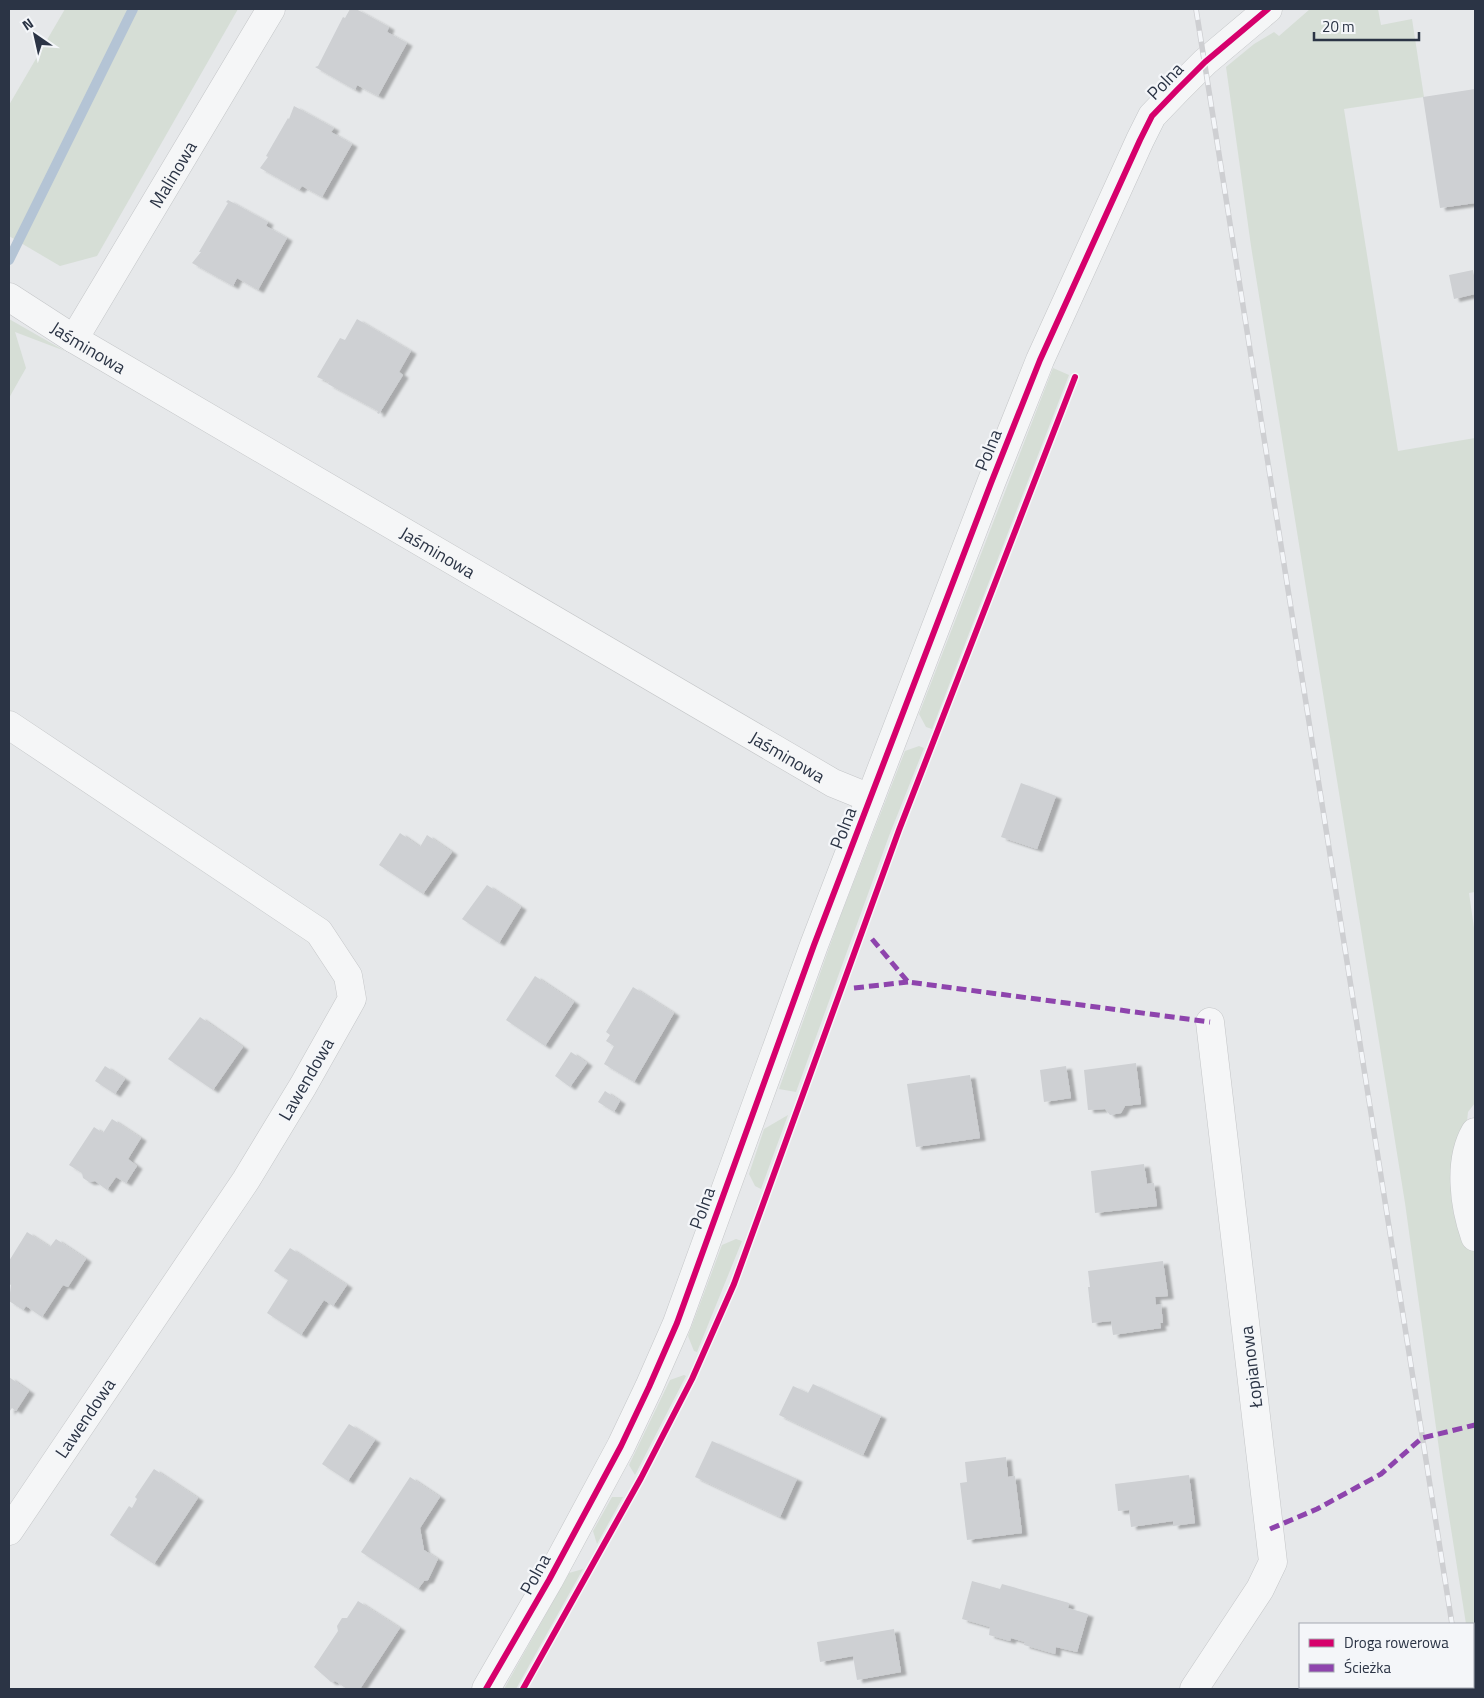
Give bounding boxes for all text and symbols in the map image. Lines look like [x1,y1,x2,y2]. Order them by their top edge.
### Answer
north arrow [10,10,60,60]
scale bar [1314,10,1419,42]
text: N [18,12,37,35]
text: 20 m [1322,15,1355,38]
street label: Polna [1140,56,1190,106]
street label: Malinowa [142,135,203,213]
street label: Jaśminowa [46,314,131,380]
street label: Polna [967,425,1009,475]
street label: Jaśminowa [395,519,481,585]
street label: Jaśminowa [745,724,830,789]
street label: Polna [823,803,863,853]
street label: Lawendowa [271,1033,341,1125]
street label: Polna [682,1183,722,1233]
street label: Łopianowa [1233,1325,1270,1410]
street label: Lawendowa [48,1372,122,1464]
street label: Polna [513,1549,557,1599]
legend [1299,1623,1474,1688]
text: Droga rowerowa [1344,1631,1449,1654]
text: Ścieżka [1344,1656,1391,1679]

